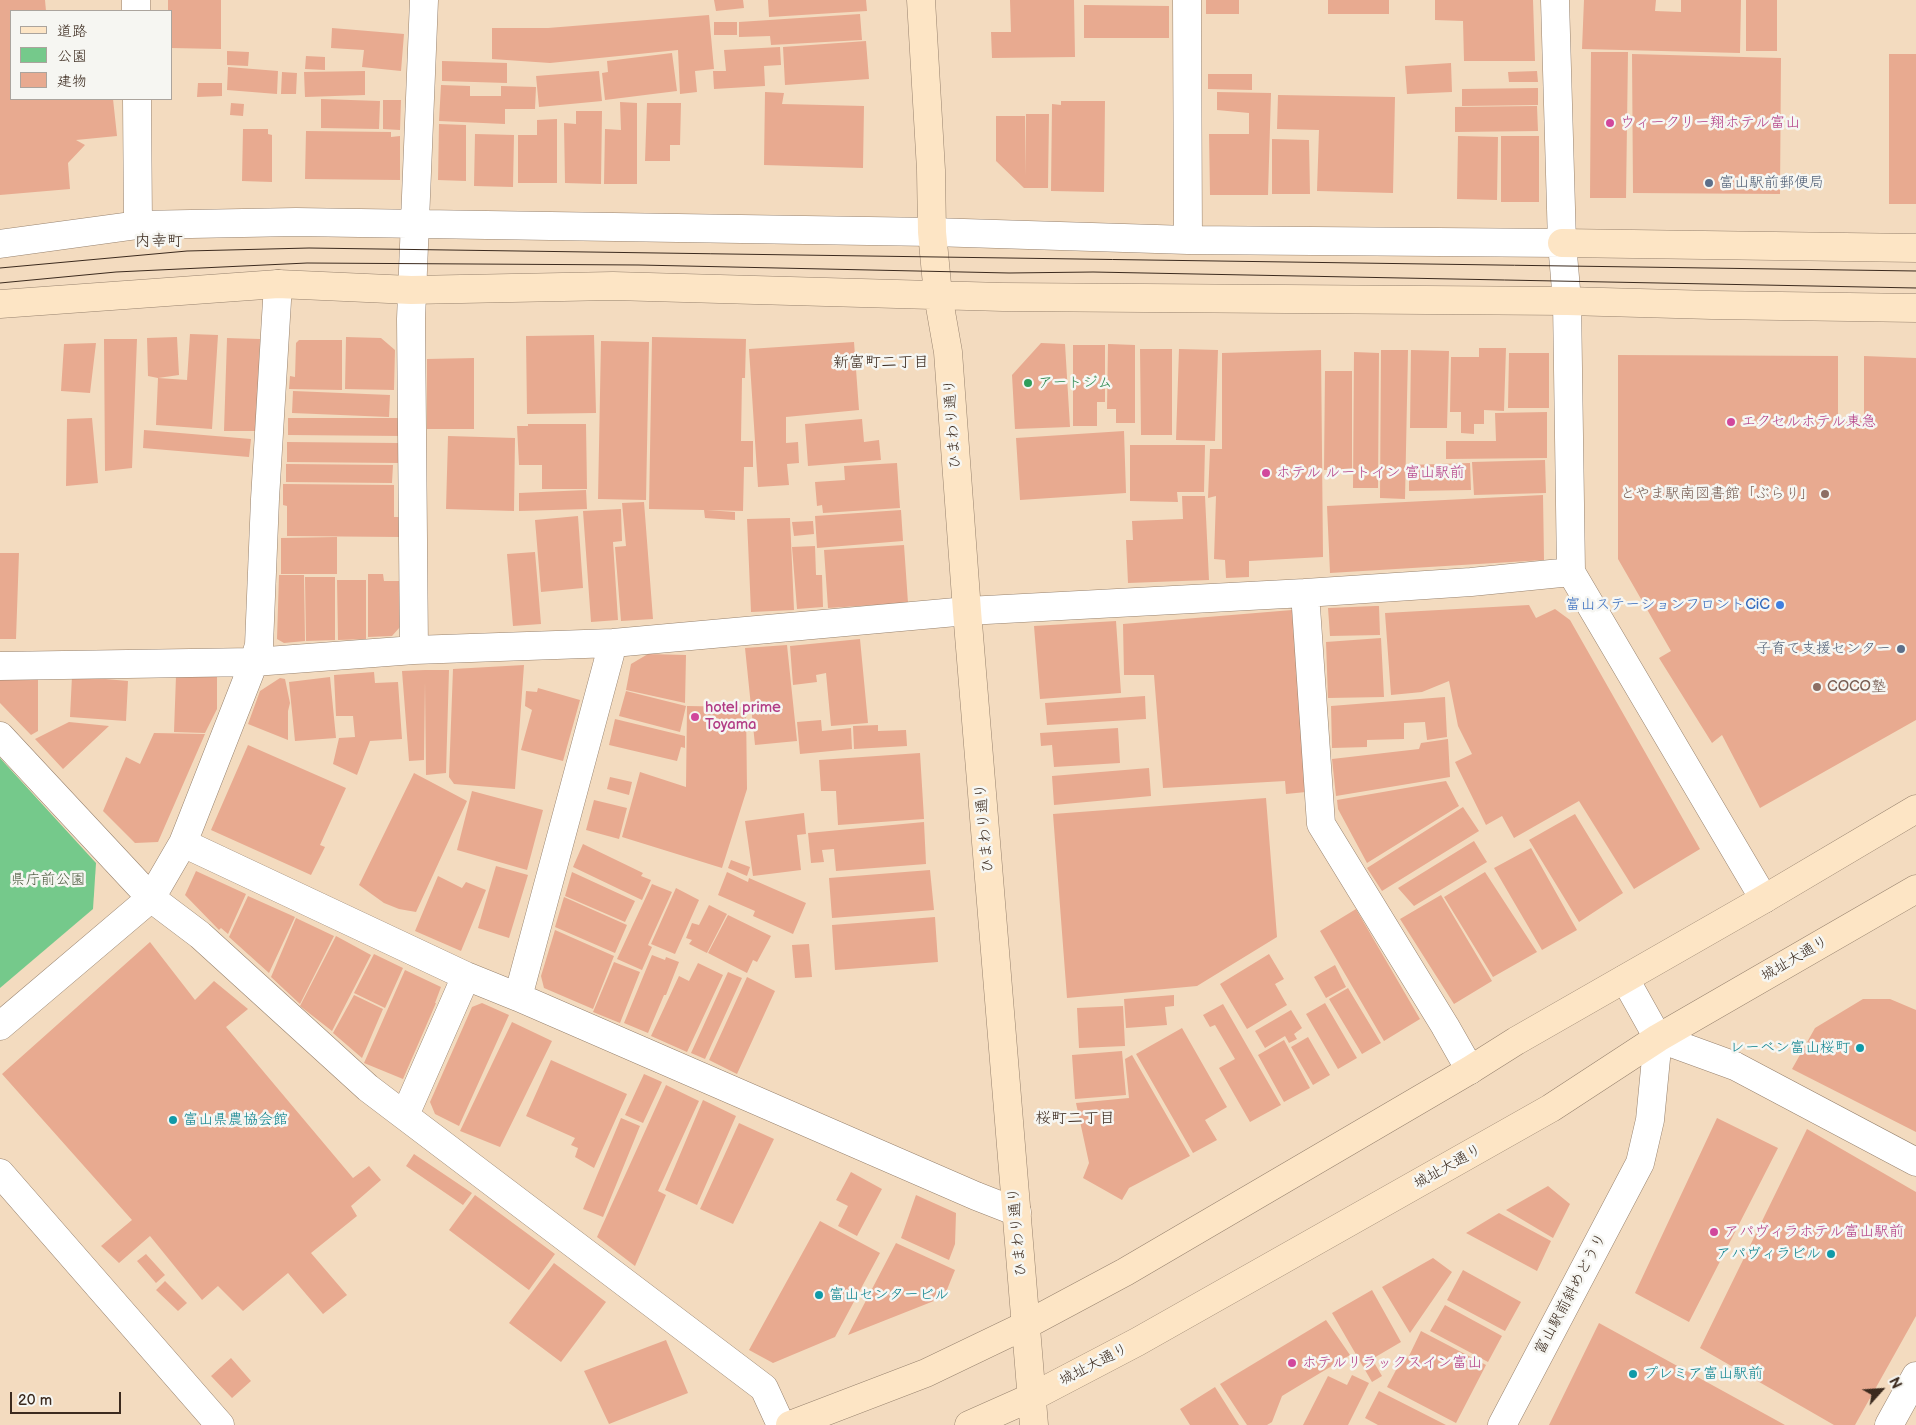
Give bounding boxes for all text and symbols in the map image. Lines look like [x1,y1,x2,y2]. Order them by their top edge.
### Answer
legend [10,10,172,100]
text: 道路 [57,22,87,41]
text: 公園 [57,47,87,66]
text: 建物 [57,72,87,91]
place label: ウィークリー翔ホテル富山 [1620,114,1800,132]
marker: ウィークリー翔ホテル富山 [1604,117,1616,129]
place label: 富山駅前郵便局 [1719,174,1824,192]
marker: 富山駅前郵便局 [1703,177,1715,189]
district label: 内幸町 [135,232,183,252]
district label: 新富町二丁目 [833,353,929,373]
place label: アートジム [1038,374,1112,392]
marker: アートジム [1022,377,1034,389]
street label: ひまわり通り [941,378,965,470]
place label: エクセルホテル東急 [1741,413,1876,431]
marker: エクセルホテル東急 [1725,416,1737,428]
place label: ホテル ルートイン 富山駅前 [1276,464,1465,482]
marker: ホテル ルートイン 富山駅前 [1260,467,1272,479]
place label: とやま駅南図書館「ぶらり」 [1620,485,1815,503]
marker: とやま駅南図書館「ぶらり」 [1819,488,1831,500]
place label: 富山ステーションフロントCiC [1565,596,1770,614]
marker: 富山ステーションフロントCiC [1774,599,1786,611]
place label: 子育て支援センター [1756,640,1891,658]
marker: 子育て支援センター [1895,643,1907,655]
place label: COCO塾 [1827,678,1886,696]
marker: COCO塾 [1811,681,1823,693]
place label: hotel prime Toyama [705,699,781,734]
marker: hotel prime Toyama [689,711,701,723]
street label: ひまわり通り [972,782,998,874]
park label: 県庁前公園 [11,871,85,889]
street label: 城址大通り [1758,932,1832,986]
place label: レーベン富山桜町 [1729,1039,1850,1057]
marker: レーベン富山桜町 [1854,1042,1866,1054]
district label: 桜町二丁目 [1035,1109,1115,1129]
place label: 富山県農協会館 [183,1111,288,1129]
marker: 富山県農協会館 [167,1114,179,1126]
street label: 城址大通り [1411,1141,1485,1193]
street label: ひまわり通り [1005,1186,1031,1278]
place label: アパヴィラホテル富山駅前 [1724,1223,1904,1241]
marker: アパヴィラホテル富山駅前 [1708,1226,1720,1238]
street label: 富山駅前斜めどうり [1531,1230,1611,1358]
place label: アパヴィラビル [1716,1245,1821,1263]
marker: アパヴィラビル [1825,1248,1837,1260]
place label: 富山センタービル [829,1286,949,1304]
marker: 富山センタービル [813,1289,825,1301]
street label: 城址大通り [1057,1340,1131,1390]
place label: ホテルリラックスイン富山 [1302,1354,1482,1372]
marker: ホテルリラックスイン富山 [1286,1357,1298,1369]
place label: プレミア富山駅前 [1643,1365,1763,1383]
north arrow [1856,1365,1906,1415]
marker: プレミア富山駅前 [1627,1368,1639,1380]
text: N [1885,1375,1905,1392]
scale bar [12,1382,124,1414]
text: 20 m [18,1391,52,1410]

